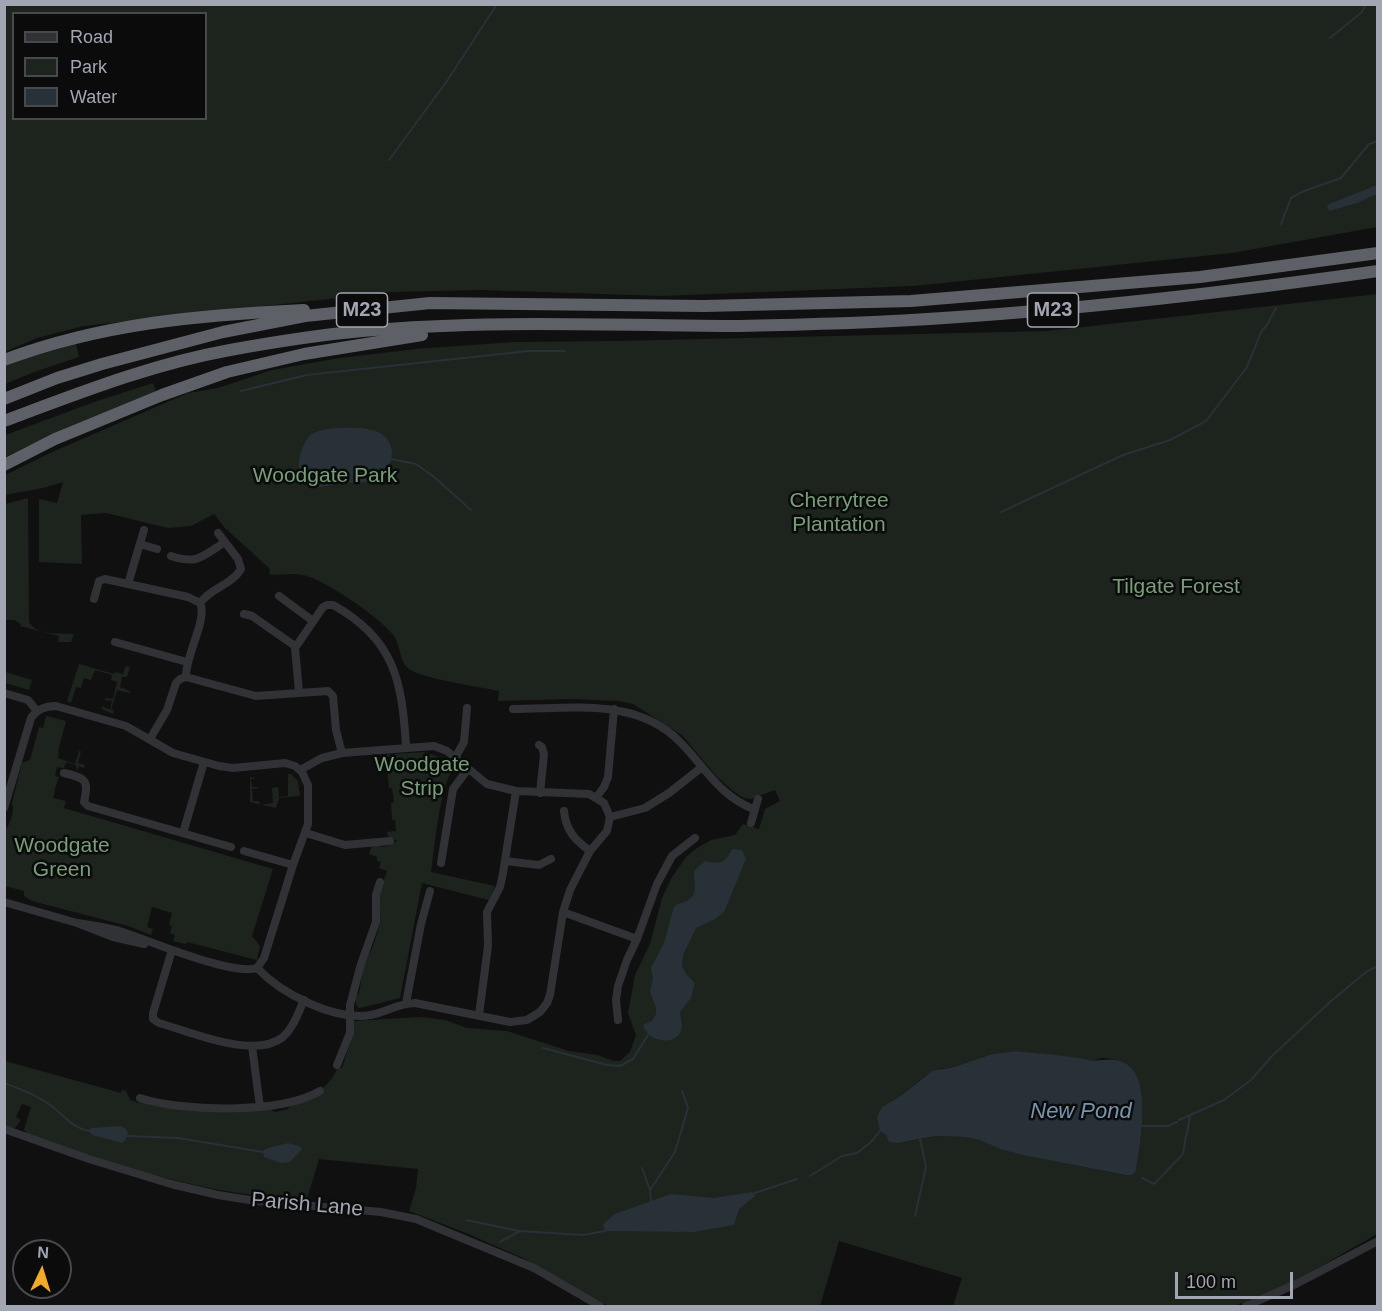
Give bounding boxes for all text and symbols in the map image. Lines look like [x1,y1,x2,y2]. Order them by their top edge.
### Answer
legend [12,12,207,120]
text: Road [70,27,113,47]
text: Park [70,57,107,77]
text: Water [70,87,117,107]
road number: M23 [336,293,388,327]
road number: M23 [1028,293,1078,327]
park label: Woodgate Park [253,463,397,489]
park label: Cherrytree Plantation [789,488,889,538]
park label: Tilgate Forest [1112,574,1240,600]
park label: Woodgate Strip [374,752,470,802]
park label: Woodgate Green [14,833,110,883]
water label: New Pond [1030,1099,1132,1125]
street label: Parish Lane [250,1188,364,1222]
north arrow [12,1239,72,1299]
text: N [37,1244,50,1261]
scale bar [1178,1260,1296,1298]
text: 100 m [1186,1272,1236,1292]

